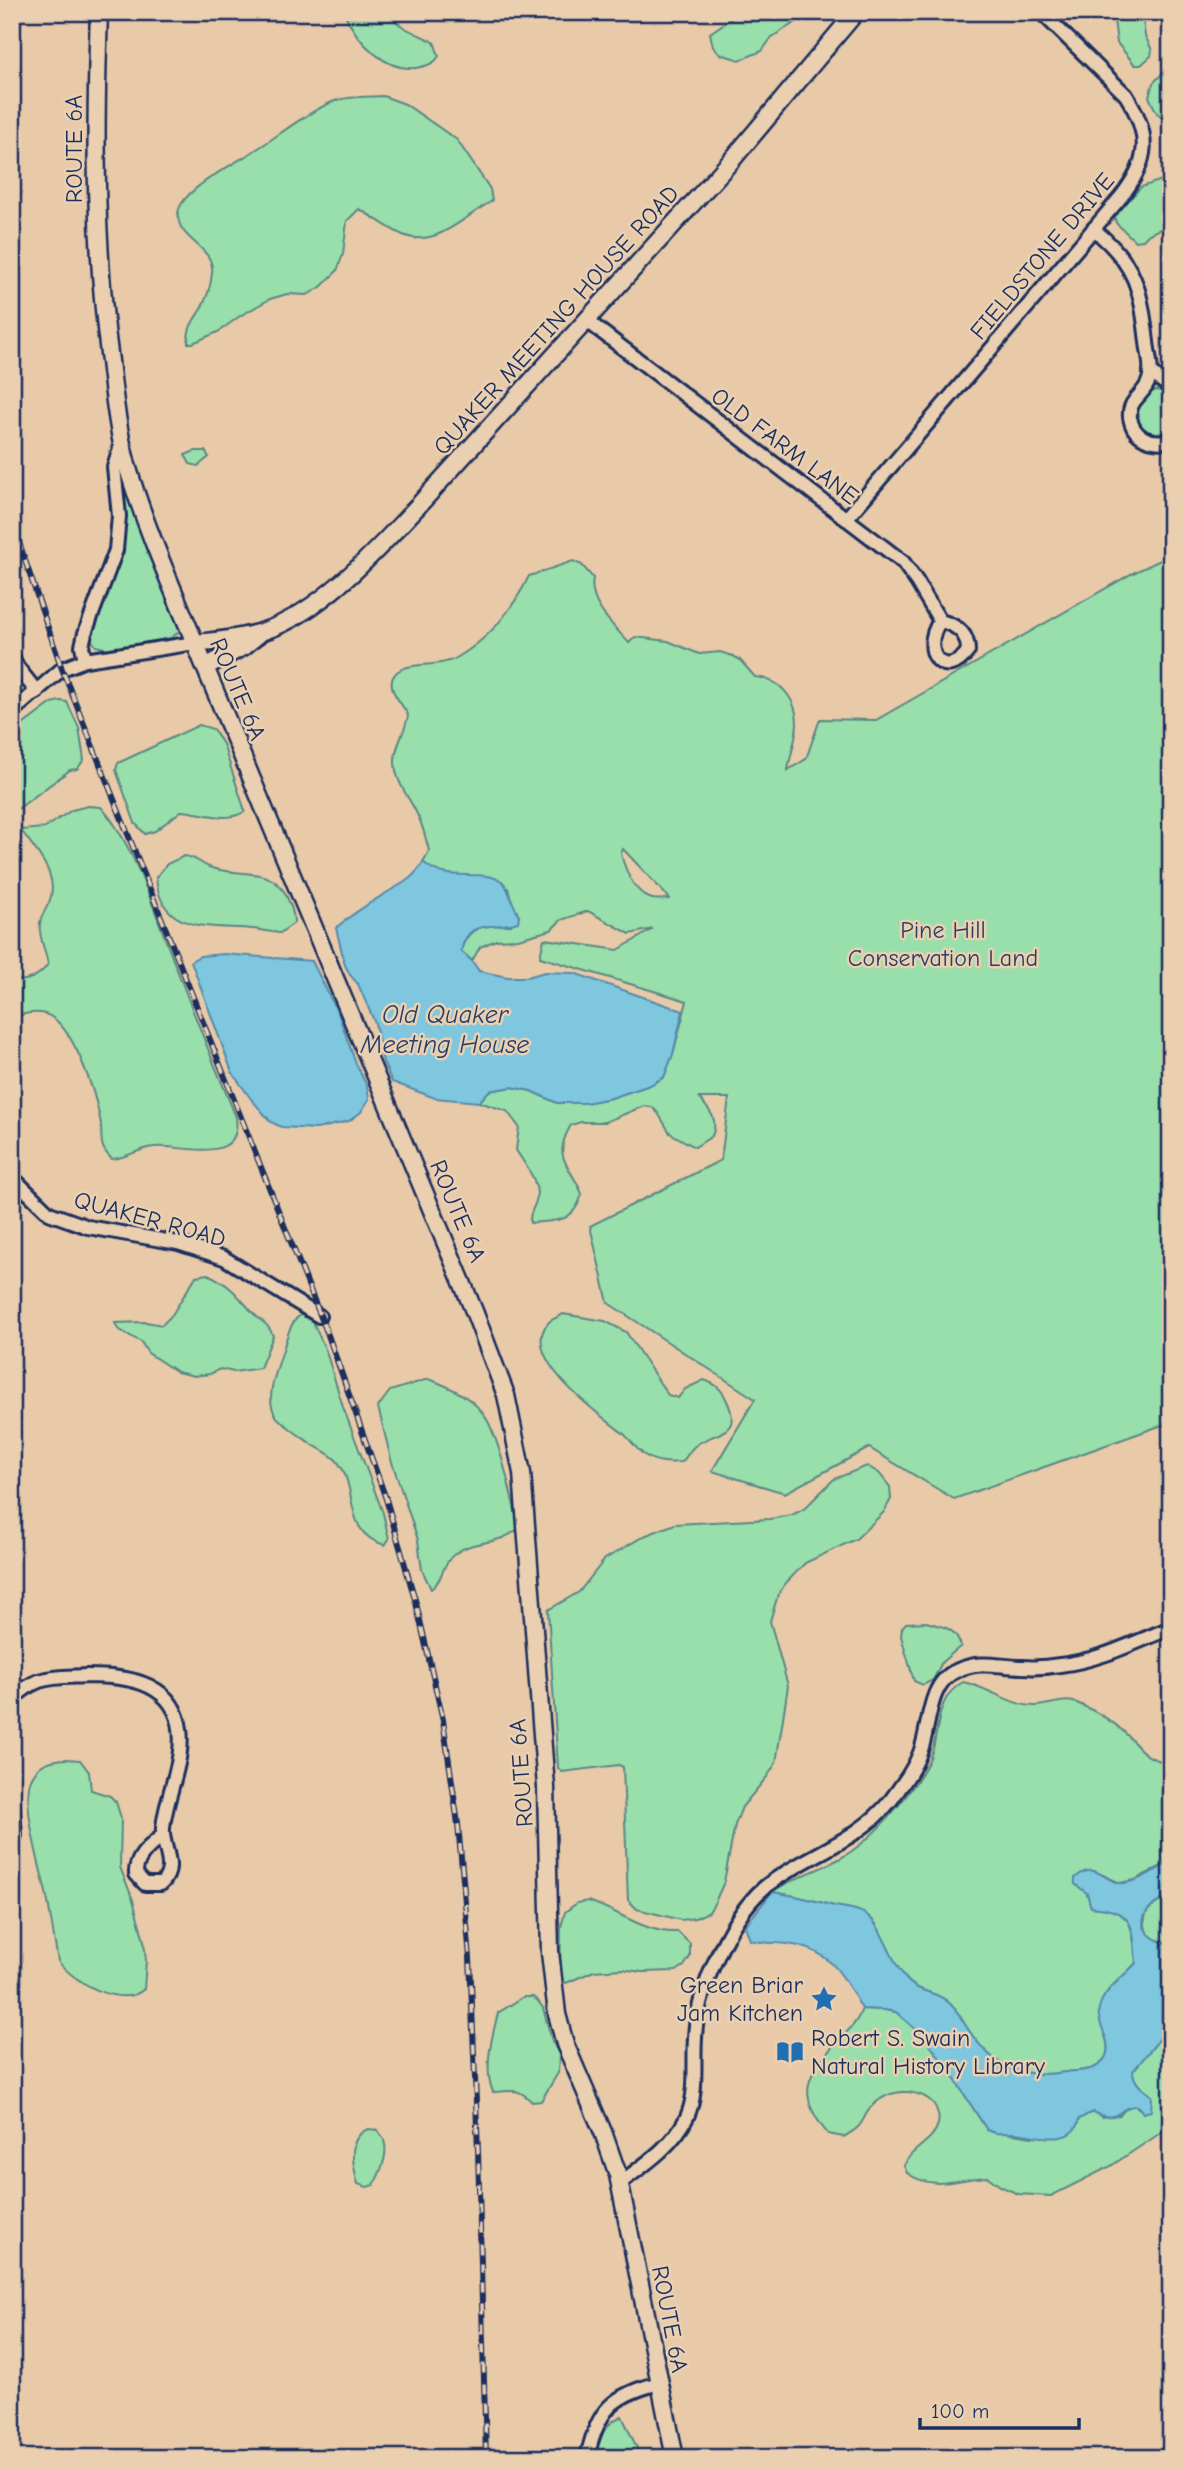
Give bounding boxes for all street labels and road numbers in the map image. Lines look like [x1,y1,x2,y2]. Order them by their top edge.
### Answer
street label: ROUTE 6A [60,95,88,203]
street label: FIELDSTONE DRIVE [964,167,1120,345]
street label: QUAKER MEETING HOUSE ROAD [427,179,685,461]
street label: OLD FARM LANE [706,382,864,510]
street label: ROUTE 6A [204,634,272,744]
street label: ROUTE 6A [424,1156,492,1266]
street label: QUAKER ROAD [71,1185,229,1253]
street label: ROUTE 6A [503,1718,539,1828]
street label: ROUTE 6A [646,2263,694,2375]

